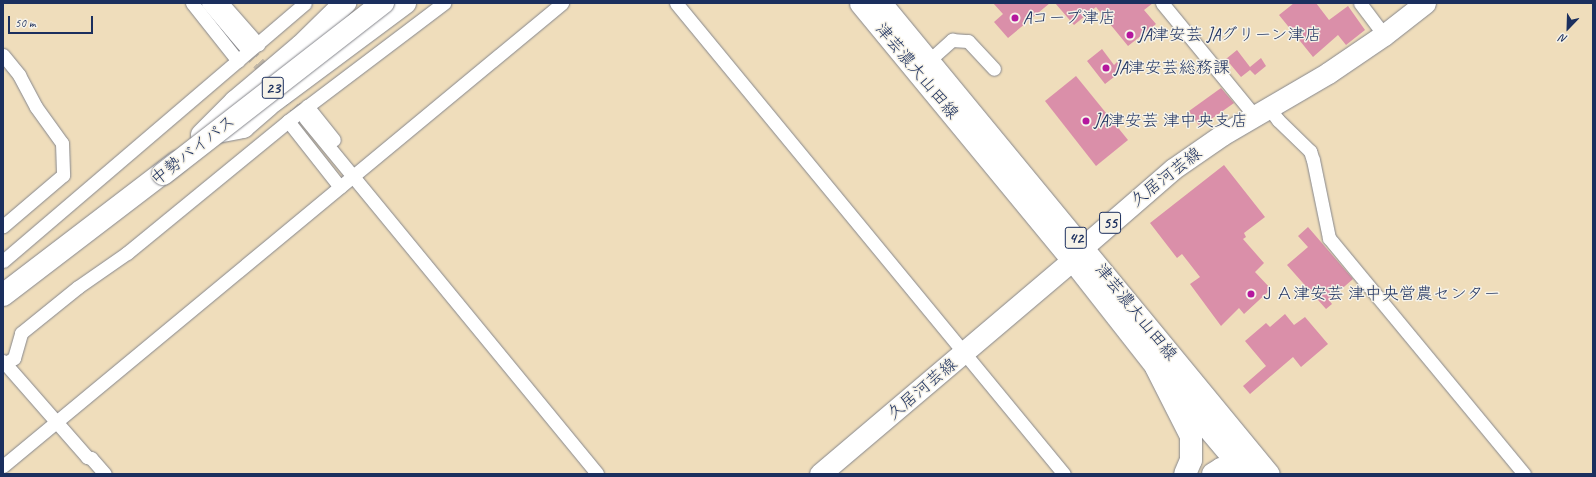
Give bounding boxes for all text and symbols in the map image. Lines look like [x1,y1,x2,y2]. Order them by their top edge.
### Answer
scale bar [10,8,95,34]
place label: Aコープ津店 [1023,8,1117,28]
north arrow [1548,8,1588,48]
marker: Aコープ津店 [1010,13,1020,23]
text: 50 m [15,15,35,31]
street label: 津芸濃大山田線 [871,19,963,123]
place label: JA津安芸 JAグリーン津店 [1138,25,1323,45]
marker: JA津安芸 JAグリーン津店 [1125,30,1135,40]
text: N [1557,31,1569,47]
place label: JA津安芸総務課 [1114,58,1230,78]
marker: JA津安芸総務課 [1101,63,1111,73]
road number: 23 [261,74,285,102]
street label: 中勢バイパス [147,111,239,189]
place label: JA津安芸 津中央支店 [1094,111,1248,131]
marker: JA津安芸 津中央支店 [1081,116,1091,126]
street label: 久居河芸線 [1126,143,1206,211]
road number: 55 [1099,209,1121,237]
road number: 42 [1064,224,1088,252]
street label: 津芸濃大山田線 [1091,259,1181,365]
place label: ＪＡ津安芸 津中央営農センター [1259,284,1501,304]
marker: ＪＡ津安芸 津中央営農センター [1246,289,1256,299]
street label: 久居河芸線 [883,354,961,424]

